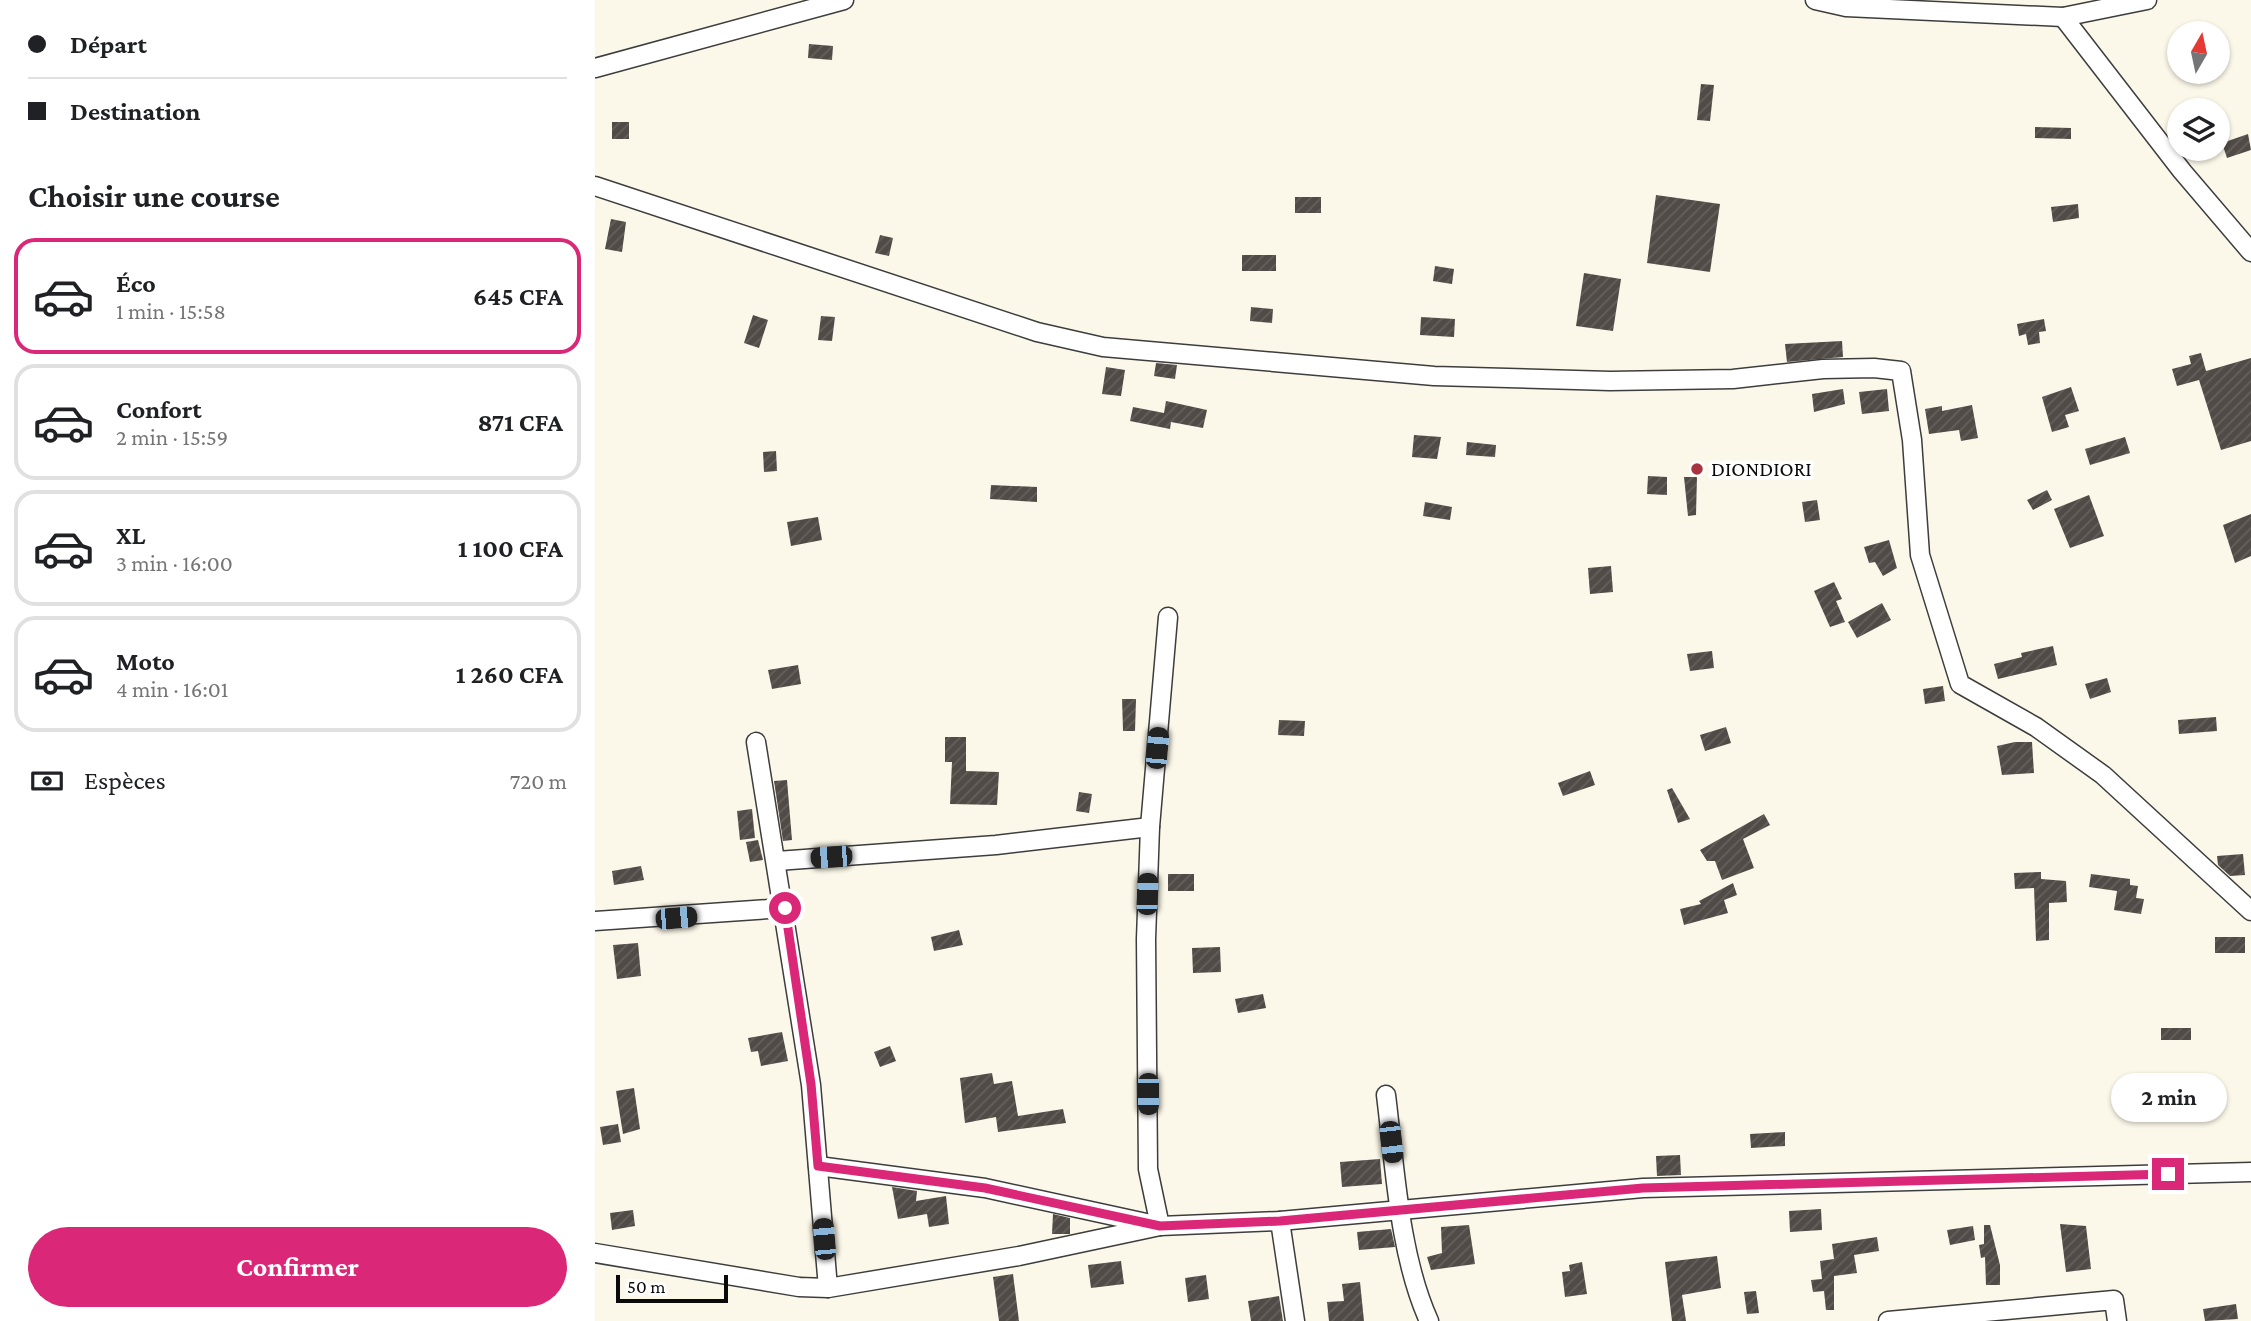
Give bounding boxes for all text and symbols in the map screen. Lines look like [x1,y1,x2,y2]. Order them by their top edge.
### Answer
north arrow [2167,21,2229,84]
map controls [2167,21,2230,161]
text: Départ [70,30,147,59]
text: Destination [70,97,201,126]
button: layers [2167,98,2230,161]
text: Choisir une course [28,178,280,214]
icon: car [32,265,95,328]
text: Éco [116,269,156,298]
text: 645 CFA [473,282,563,311]
text: 1 min · 15:58 [116,298,226,324]
icon: car [32,391,95,454]
text: Confort [116,395,202,424]
text: 871 CFA [477,408,563,437]
text: 2 min · 15:59 [116,424,228,450]
place label: DIONDIORI [1711,457,1812,481]
marker: DIONDIORI [1689,461,1705,477]
icon: car [32,517,95,580]
text: XL [116,521,145,550]
text: 1 100 CFA [458,534,563,563]
text: 3 min · 16:00 [116,550,233,576]
icon: car [32,643,95,706]
text: Moto [116,647,175,676]
text: 1 260 CFA [456,660,563,689]
text: 4 min · 16:01 [116,676,228,702]
car [1145,726,1170,770]
icon: cash [28,762,66,800]
text: Espèces [84,766,166,795]
text: 720 m [510,768,567,794]
car [810,845,853,869]
car [1136,873,1159,915]
route start [769,892,801,924]
car [655,906,698,930]
callout: 2 min [2110,1072,2226,1122]
car [1138,1073,1159,1115]
text: 2 min [2141,1084,2197,1110]
car [1379,1120,1404,1164]
route end [2152,1158,2184,1190]
car [812,1217,837,1261]
button: Confirmer [28,1227,567,1307]
scale bar [616,1272,728,1304]
text: 50 m [627,1276,666,1297]

